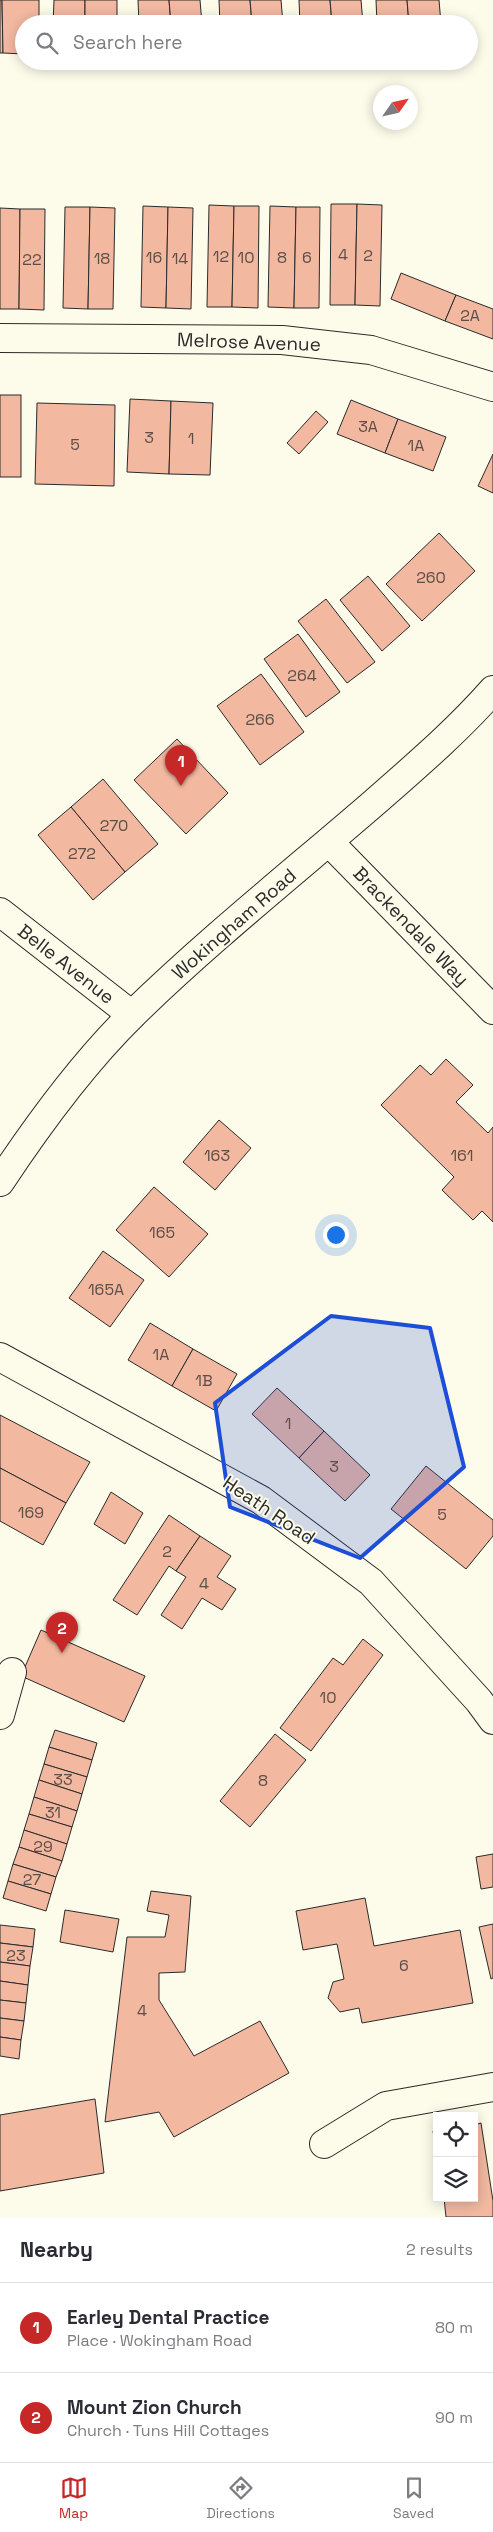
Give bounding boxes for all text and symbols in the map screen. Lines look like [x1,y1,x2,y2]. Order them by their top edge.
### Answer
search box [15,15,478,70]
icon: search [33,29,61,57]
text: Search here [73,30,183,55]
north arrow [373,85,418,130]
house number: 4 [338,244,348,265]
house number: 2 [363,245,373,266]
house number: 12 [213,246,229,267]
house number: 16 [146,247,162,268]
house number: 10 [238,247,254,268]
house number: 8 [277,247,287,268]
house number: 6 [302,247,312,268]
house number: 18 [94,248,110,269]
house number: 14 [172,248,188,269]
house number: 22 [22,249,42,270]
house number: 2A [460,305,480,326]
street label: Melrose Avenue [177,327,321,357]
house number: 3A [358,416,378,437]
house number: 3 [144,427,154,448]
house number: 1 [188,428,194,449]
house number: 5 [70,434,80,455]
house number: 1A [408,435,424,456]
house number: 260 [416,567,446,588]
house number: 264 [287,665,317,686]
house number: 266 [245,709,275,730]
pin: 1 [165,745,197,786]
house number: 270 [100,815,128,836]
house number: 272 [68,843,96,864]
street label: Brackendale Way [348,861,474,991]
street label: Wokingham Road [166,863,302,985]
street label: Belle Avenue [13,918,119,1010]
house number: 163 [204,1145,230,1166]
house number: 161 [450,1145,474,1166]
house number: 165 [149,1222,175,1243]
your location [323,1222,349,1248]
house number: 165A [88,1279,124,1300]
house number: 1A [153,1344,169,1365]
house number: 1B [195,1370,213,1391]
house number: 1 [285,1413,291,1434]
house number: 3 [329,1456,339,1477]
street label: Heath Road [218,1470,320,1550]
house number: 169 [18,1502,44,1523]
house number: 5 [437,1504,447,1525]
house number: 2 [162,1541,172,1562]
house number: 4 [199,1573,209,1594]
pin: 2 [46,1612,78,1653]
house number: 10 [320,1687,336,1708]
house number: 33 [53,1769,73,1790]
house number: 8 [258,1770,268,1791]
house number: 31 [45,1802,61,1823]
house number: 29 [33,1836,53,1857]
house number: 27 [23,1869,41,1890]
house number: 23 [6,1945,26,1966]
house number: 6 [399,1955,409,1976]
house number: 4 [137,2000,147,2021]
map controls [433,2112,478,2202]
button: locate [433,2112,478,2157]
button: layers [433,2157,478,2202]
text: Nearby [20,2236,93,2263]
text: 2 results [406,2239,473,2260]
text: Earley Dental Practice [67,2305,269,2330]
text: 1 [32,2317,40,2338]
text: 80 m [435,2317,473,2338]
text: Place · Wokingham Road [67,2330,252,2351]
text: Mount Zion Church [67,2395,242,2420]
text: 2 [31,2407,41,2428]
text: 90 m [435,2407,473,2428]
text: Church · Tuns Hill Cottages [67,2420,269,2441]
tab: Map [59,2474,88,2522]
tab: Directions [206,2474,275,2522]
tab: Saved [393,2474,434,2522]

